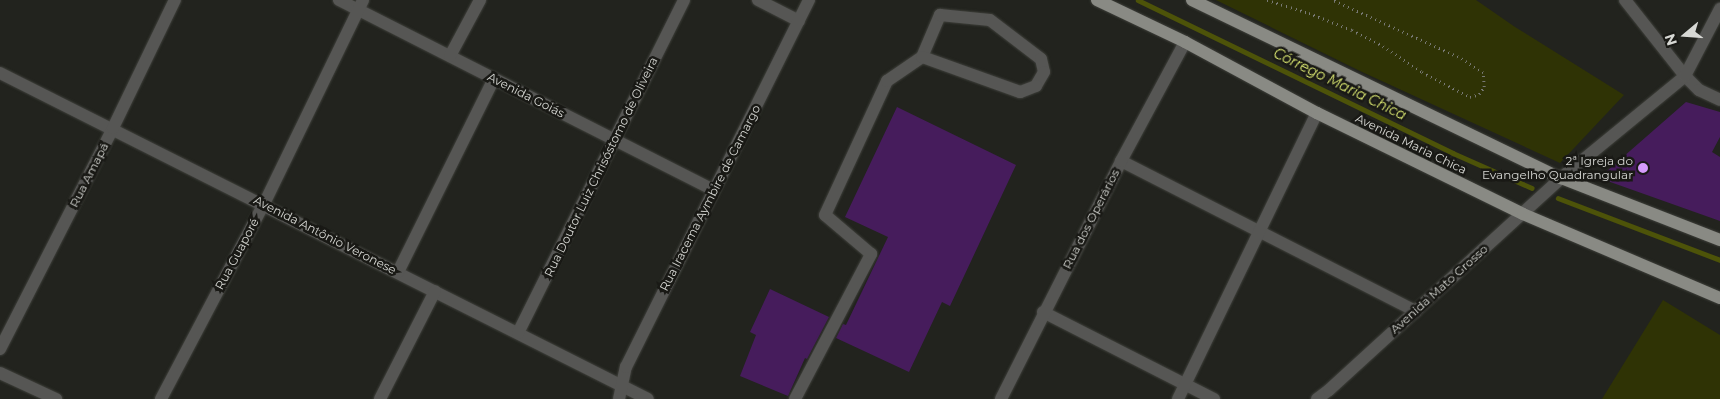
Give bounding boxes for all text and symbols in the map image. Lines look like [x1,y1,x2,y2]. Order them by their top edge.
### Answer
north arrow [1660,10,1710,60]
text: N [1660,31,1681,48]
water label: Córrego Maria Chica [1271,44,1409,124]
street label: Rua Doutor Luiz Chrisóstomo de Oliveira [541,55,661,279]
street label: Avenida Goiás [485,69,567,121]
street label: Rua Iracema Aymbire de Camargo [657,102,763,294]
street label: Avenida Maria Chica [1353,111,1469,177]
street label: Rua Amapá [67,140,111,210]
place label: 2ª Igreja do Evangelho Quadrangular [1482,154,1633,182]
marker: 2ª Igreja do Evangelho Quadrangular [1637,162,1649,174]
street label: Rua dos Operários [1060,167,1122,271]
street label: Avenida Antônio Veronese [251,193,399,277]
street label: Rua Guaporé [212,216,262,292]
street label: Avenida Mato Grosso [1387,241,1491,337]

